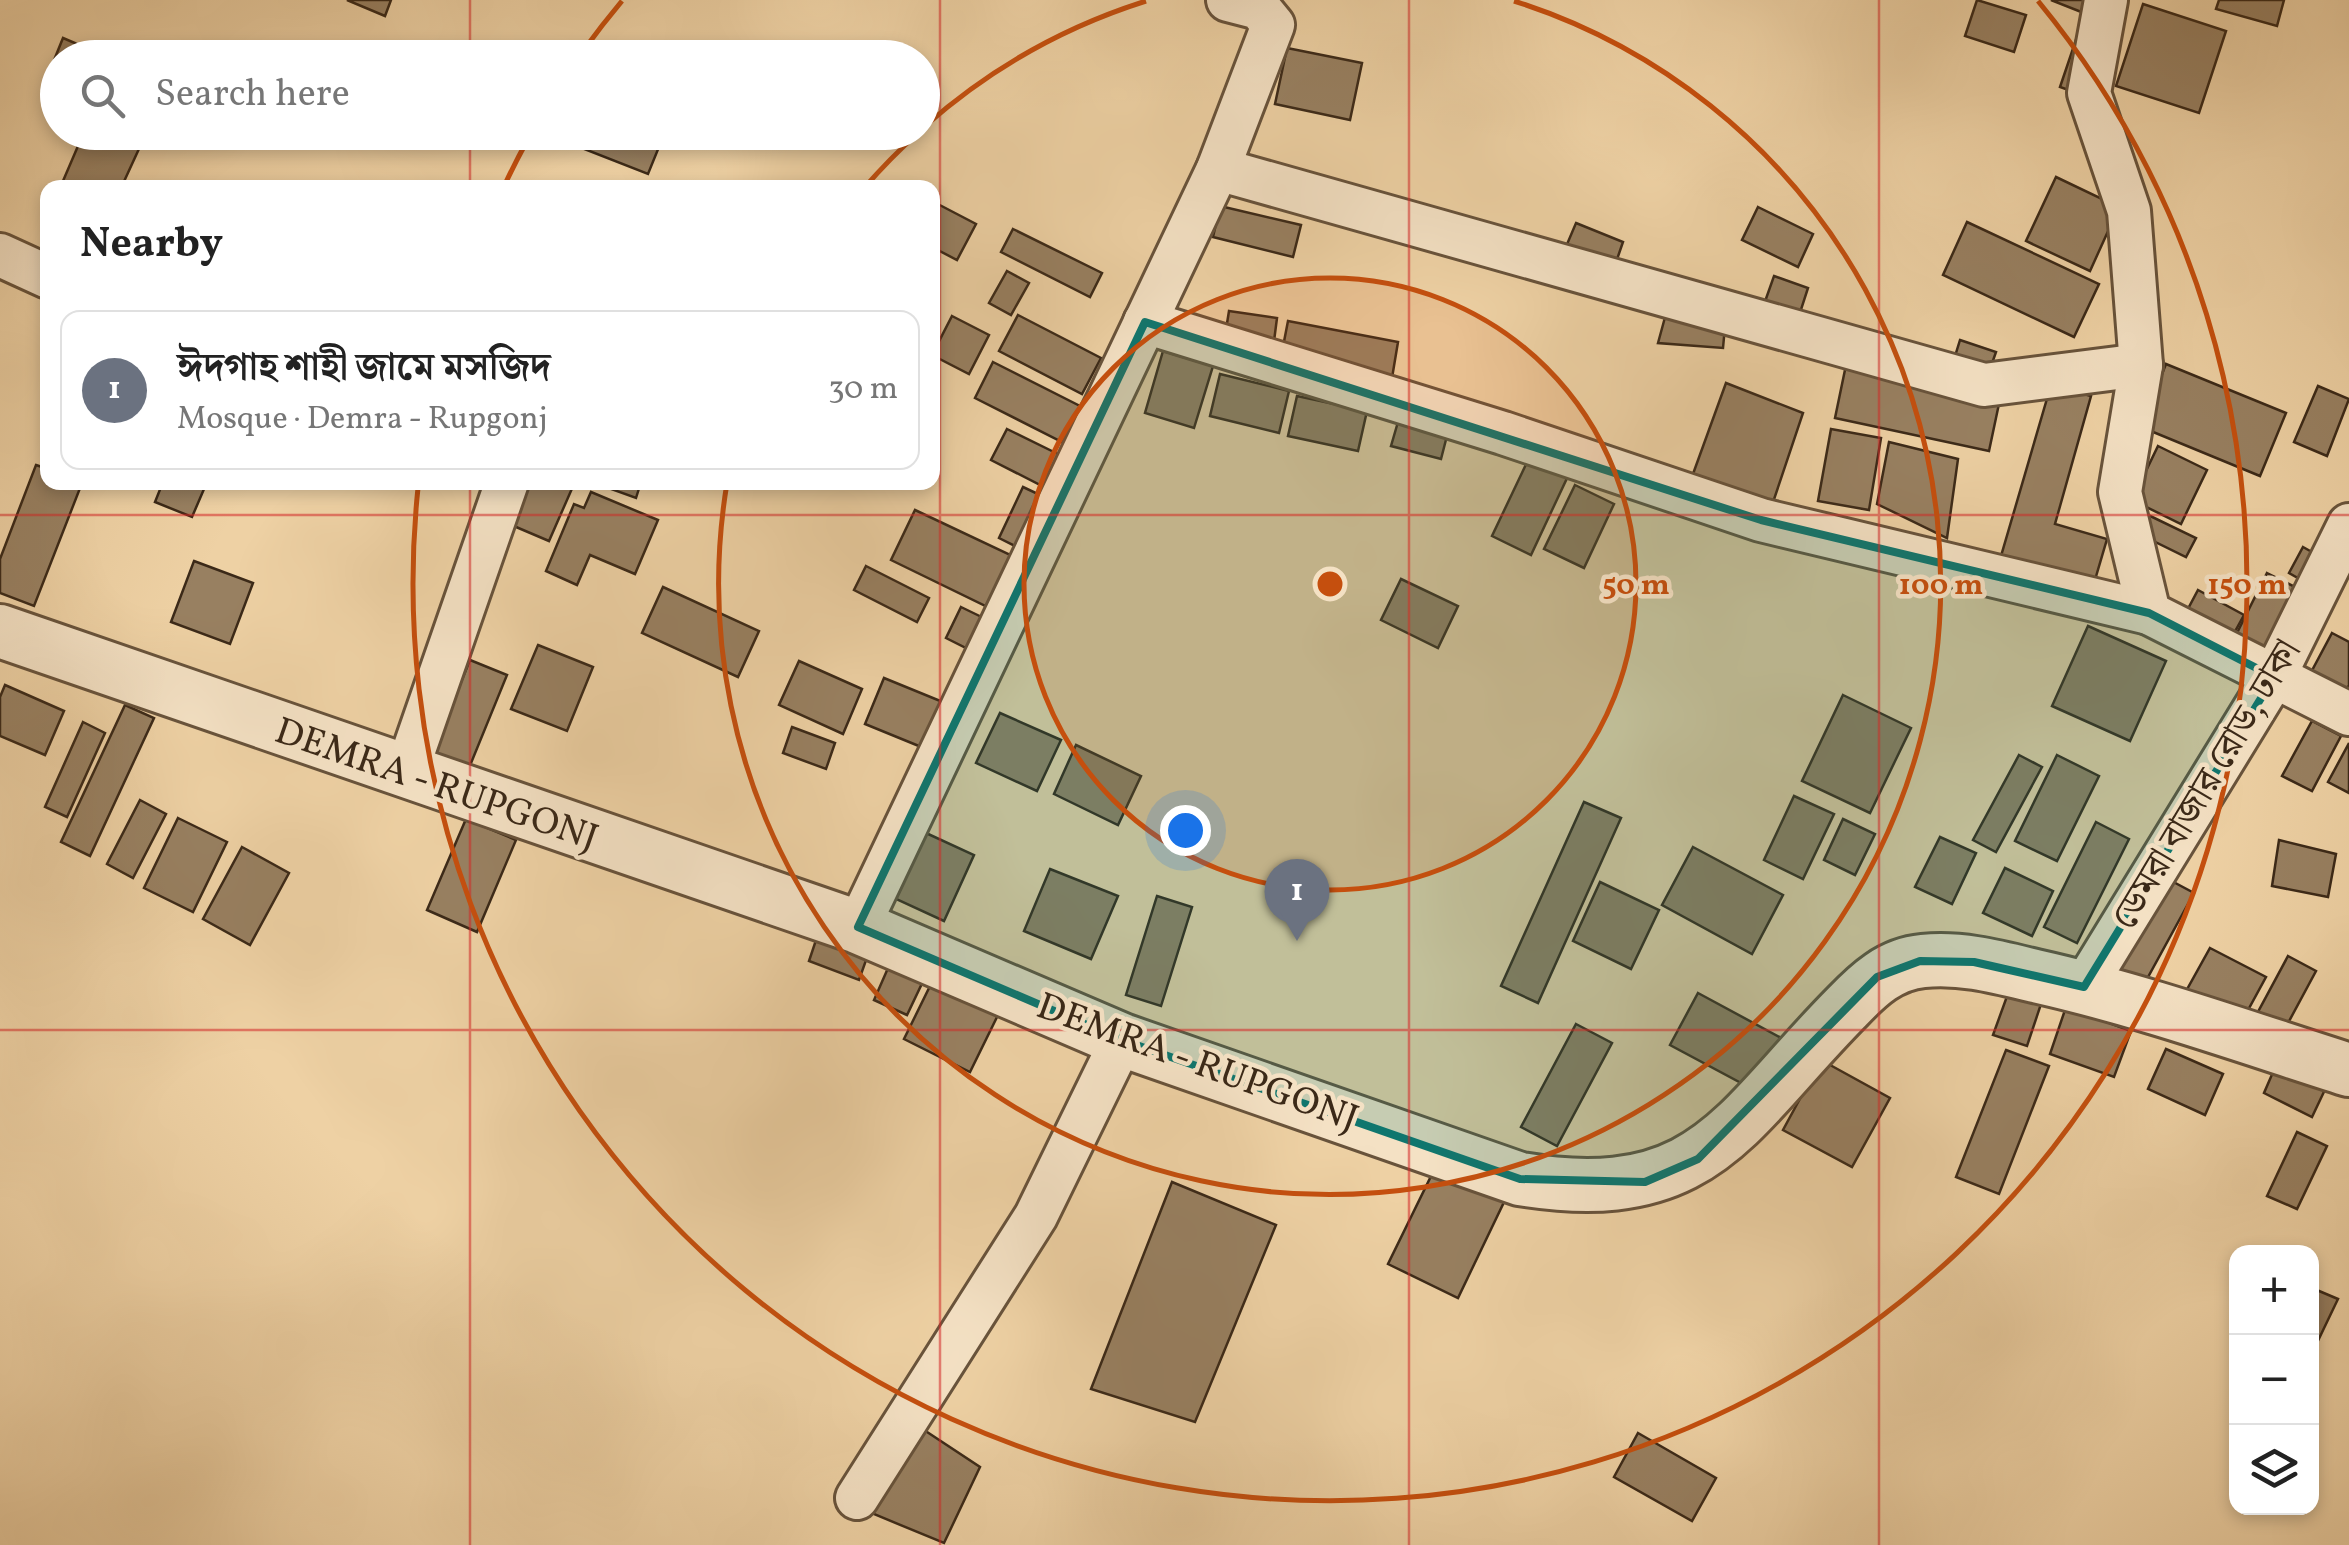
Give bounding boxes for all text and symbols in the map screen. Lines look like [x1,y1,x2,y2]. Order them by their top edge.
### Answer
search box [40,40,940,150]
icon: search [75,68,130,123]
text: Search here [155,69,350,122]
text: Nearby [80,216,223,275]
text: ঈদগাহ শাহী জামে মসজিদ [177,343,551,396]
text: 1 [108,368,121,412]
text: 30 m [828,368,898,412]
text: Mosque · Demra - Rupgonj [177,398,548,442]
text: 50 m [1602,565,1670,607]
text: 100 m [1899,565,1983,607]
text: 150 m [2207,565,2287,607]
centre of rings [1312,566,1348,602]
street label: ডেমরা বাজার রোড, ঢাকা [2100,631,2316,941]
street label: DEMRA - RUPGONJ [267,706,604,866]
your location [1160,805,1211,856]
pin: 1 [1264,858,1330,941]
street label: DEMRA - RUPGONJ [1029,982,1365,1147]
map controls [2229,1245,2319,1515]
button: + [2229,1245,2319,1335]
button: − [2229,1335,2319,1425]
button: layers [2229,1425,2319,1515]

